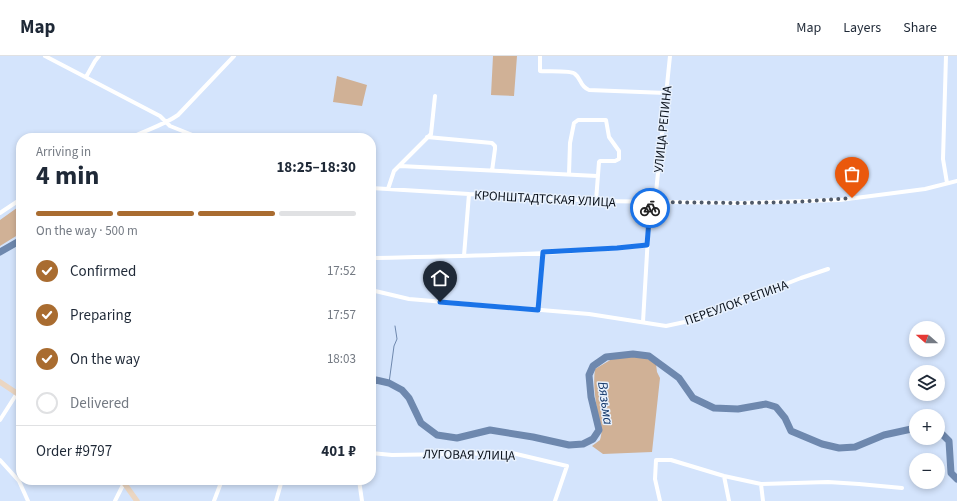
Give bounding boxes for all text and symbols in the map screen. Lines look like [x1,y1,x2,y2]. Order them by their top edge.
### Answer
text: Map [20,14,55,41]
text: Map [796,18,821,38]
text: Layers [843,18,881,38]
text: Share [903,18,937,38]
street label: УЛИЦА РЕПИНА [649,84,677,173]
text: Arriving in [36,143,91,161]
text: 4 min [36,157,99,194]
text: 18:25–18:30 [276,157,356,178]
pin [835,157,869,198]
icon: bag [841,163,863,185]
street label: КРОНШТАДТСКАЯ УЛИЦА [474,186,617,212]
courier [630,188,670,228]
icon: bike [639,197,661,219]
text: On the way · 500 m [36,222,138,240]
icon: check [36,260,58,282]
text: Confirmed [70,261,136,282]
pin [423,261,457,302]
text: 17:52 [327,262,356,280]
icon: home [429,267,451,289]
street label: ПЕРЕУЛОК РЕПИНА [682,276,791,330]
icon: check [36,304,58,326]
text: Preparing [70,305,131,326]
text: 17:57 [327,306,356,324]
north arrow [909,321,945,357]
map controls [909,321,945,489]
icon: check [36,348,58,370]
text: On the way [70,349,140,370]
text: 18:03 [327,350,356,368]
button: layers [909,365,945,401]
water label: Вязьма [592,380,618,427]
text: Delivered [70,393,129,414]
button: + [909,409,945,445]
text: Order #9797 [36,441,112,462]
text: 401 ₽ [321,441,356,462]
street label: ЛУГОВАЯ УЛИЦА [423,445,516,465]
button: − [909,453,945,489]

